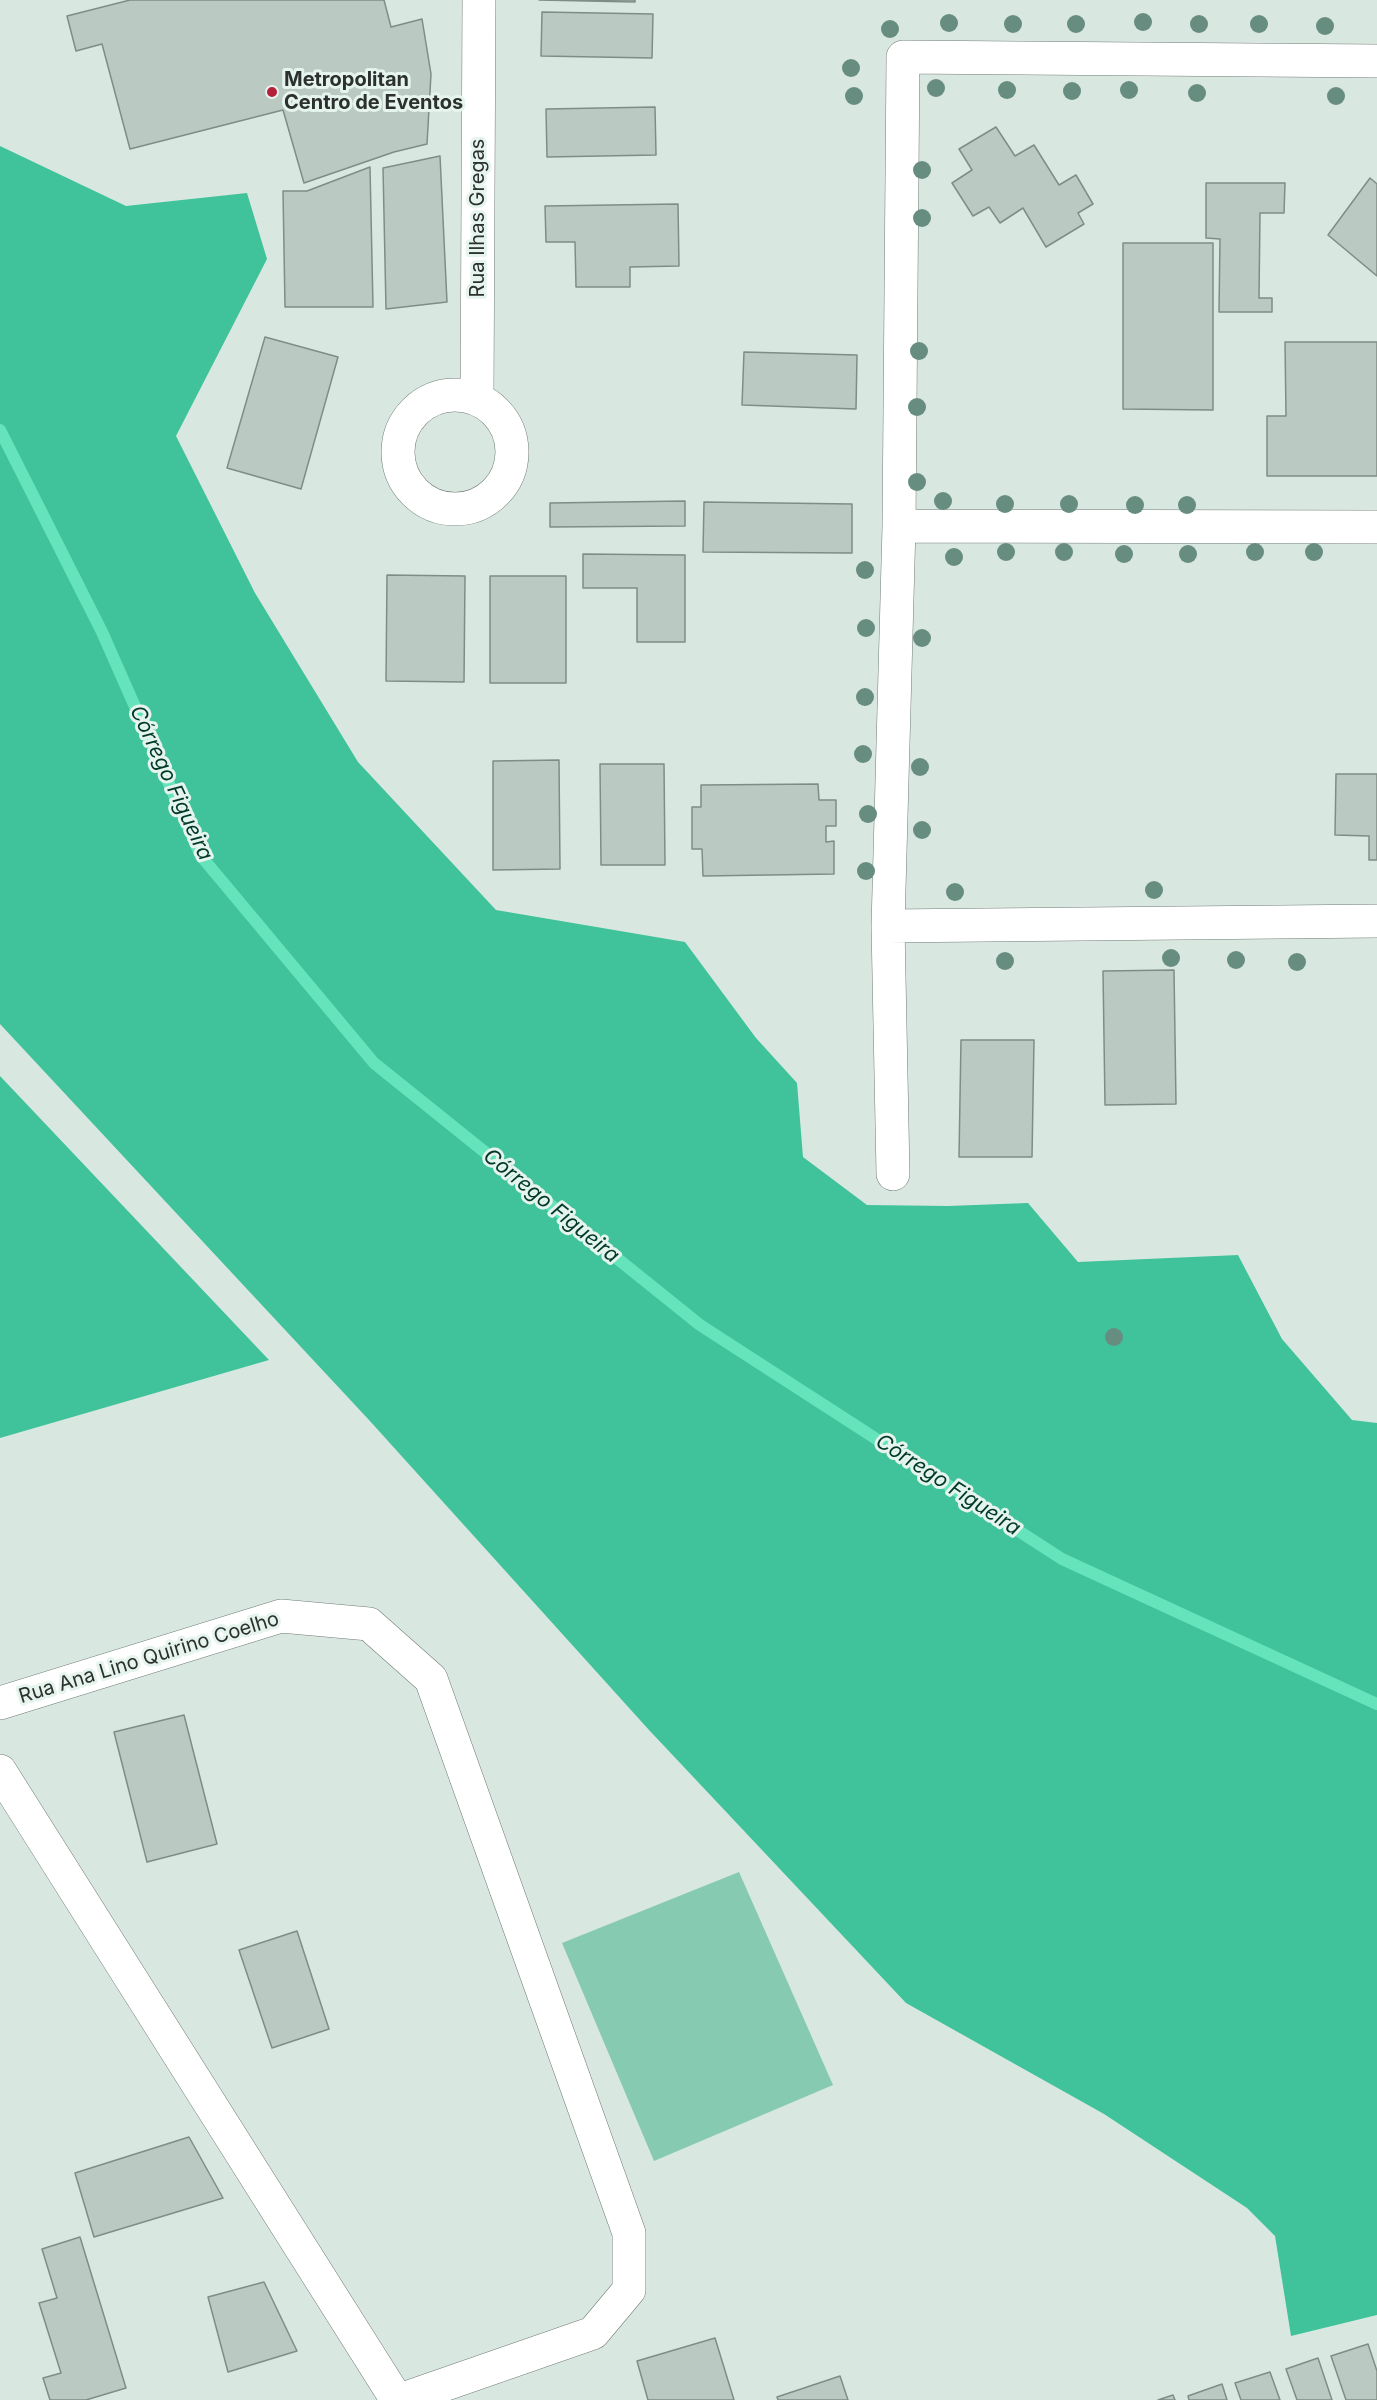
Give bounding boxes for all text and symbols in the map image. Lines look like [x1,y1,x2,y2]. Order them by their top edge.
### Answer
place label: Metropolitan Centro de Eventos [284,68,463,115]
marker: Metropolitan Centro de Eventos [265,85,279,99]
street label: Rua Ilhas Gregas [466,139,490,297]
water label: Córrego Figueira [124,702,218,864]
water label: Córrego Figueira [478,1143,624,1269]
water label: Córrego Figueira [871,1429,1025,1541]
street label: Rua Ana Lino Quirino Coelho [16,1607,282,1709]

